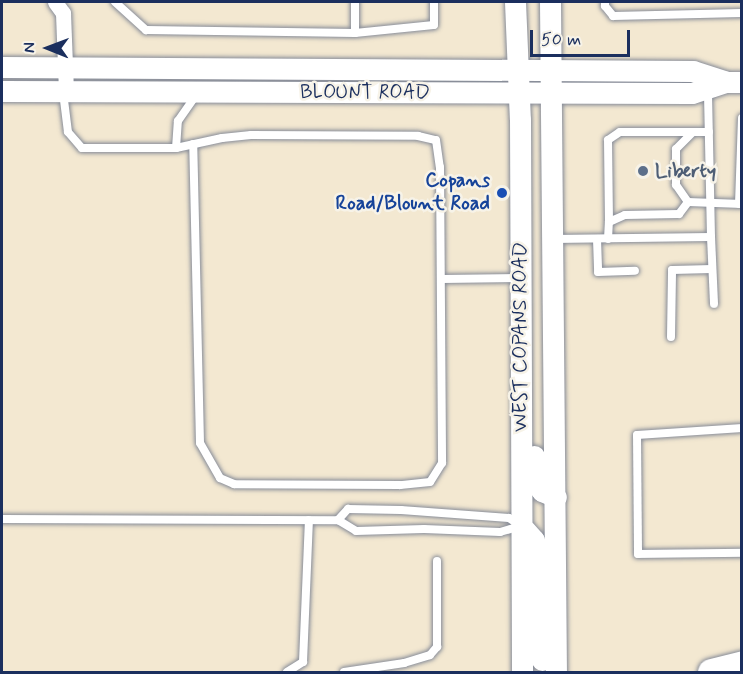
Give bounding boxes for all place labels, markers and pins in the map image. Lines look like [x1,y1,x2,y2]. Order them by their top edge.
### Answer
place label: Liberty [655,159,716,183]
marker: Liberty [636,164,650,178]
place label: Copans Road/Blount Road [336,169,490,216]
marker: Copans Road/Blount Road [495,186,509,200]

